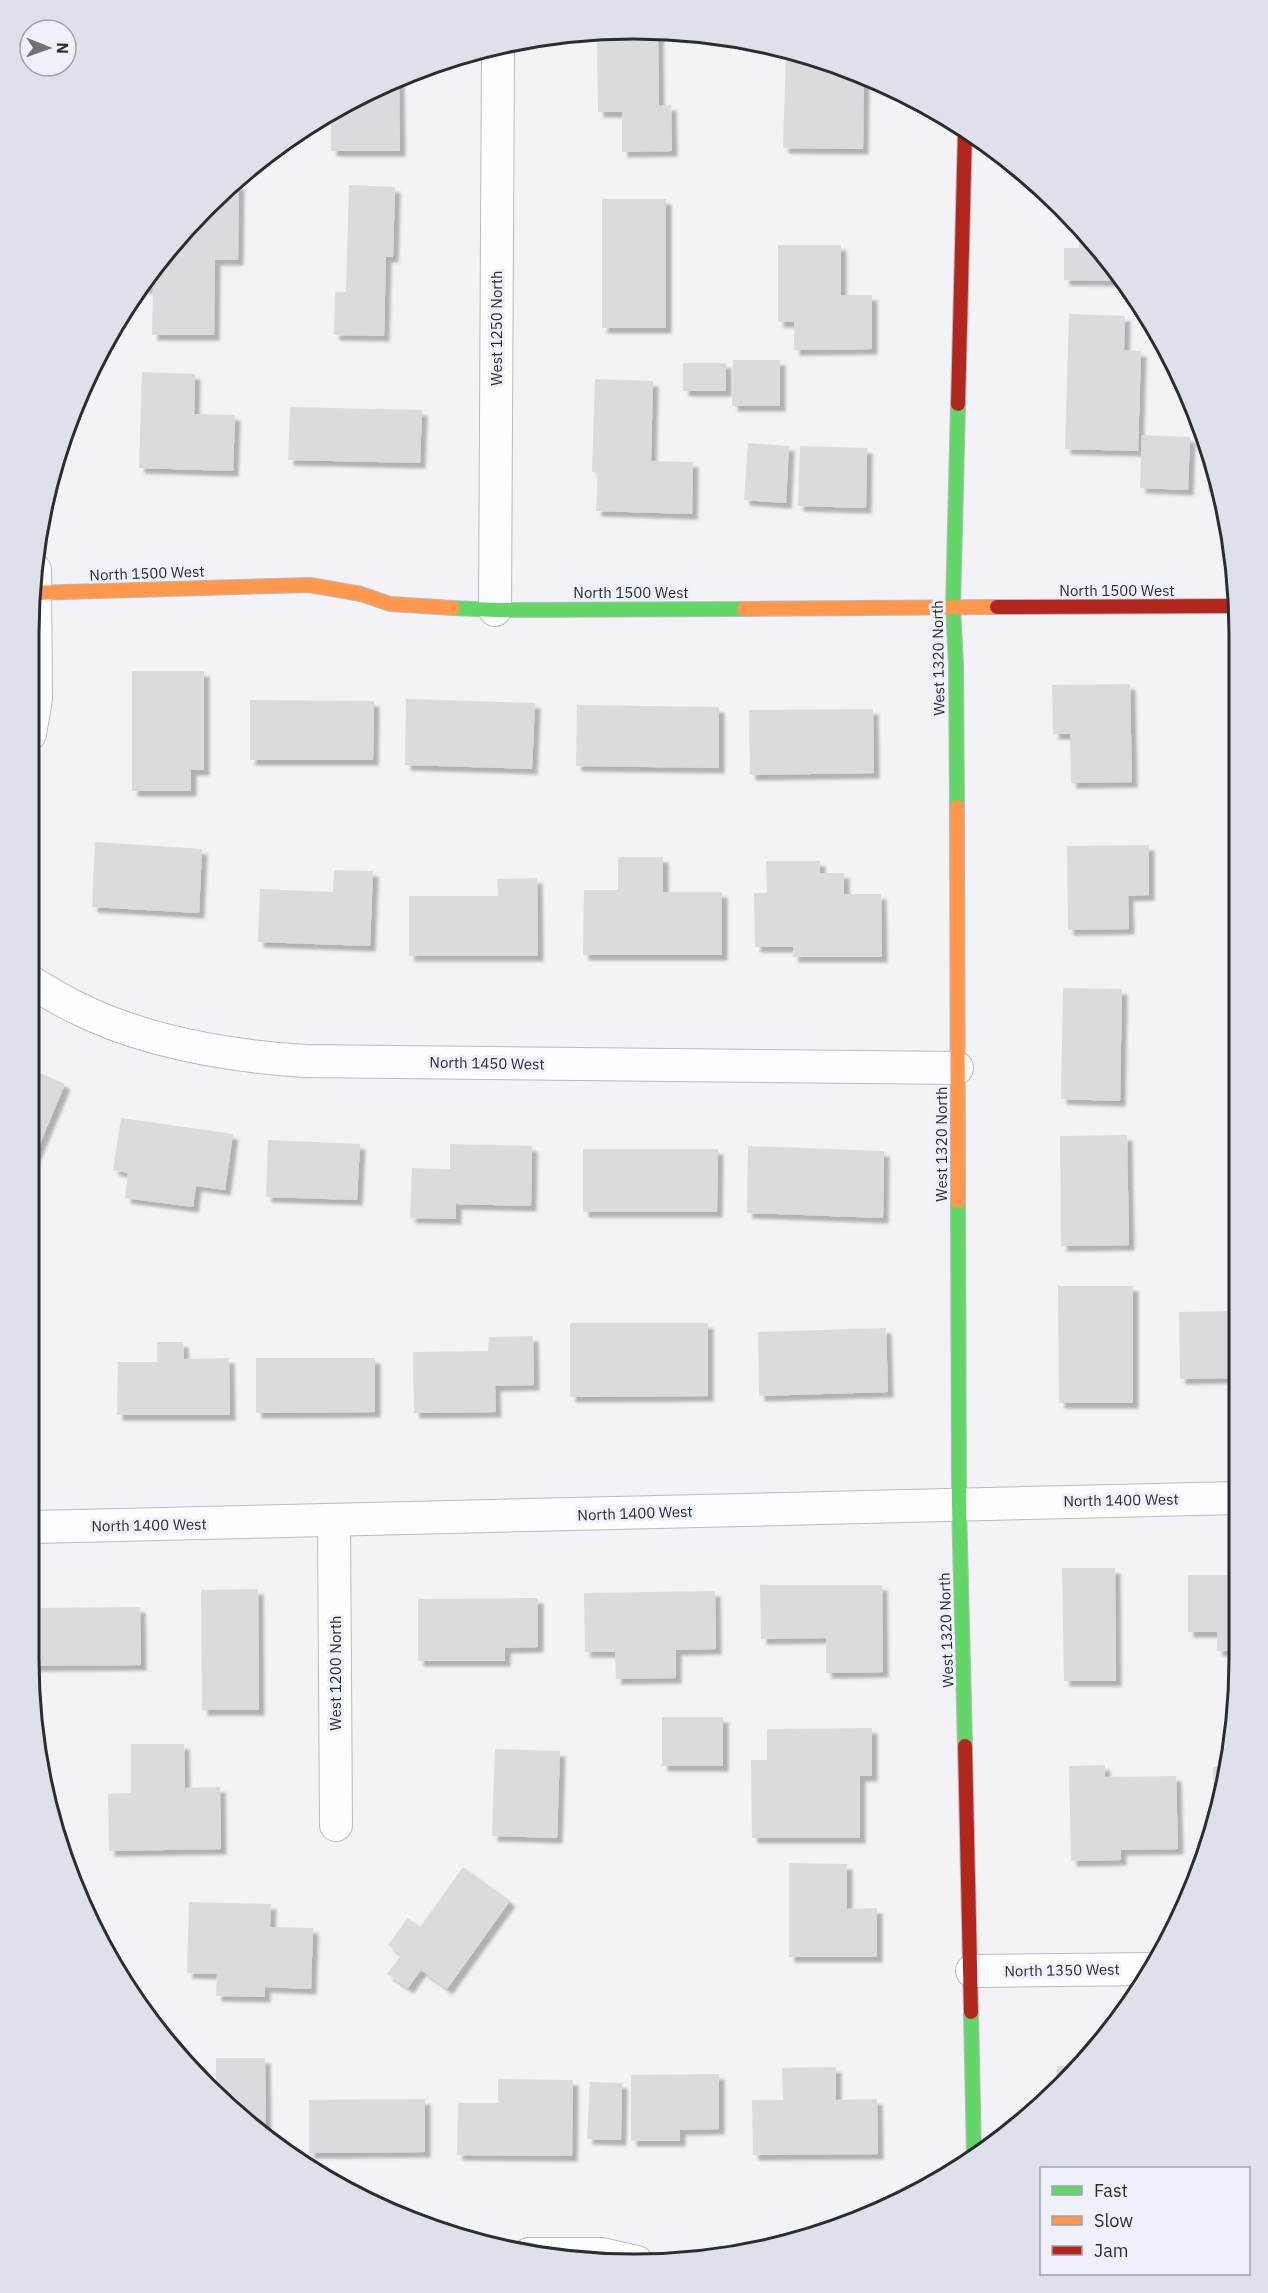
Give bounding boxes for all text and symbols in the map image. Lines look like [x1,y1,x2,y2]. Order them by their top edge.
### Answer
north arrow [18,18,78,78]
text: N [53,42,73,54]
street label: West 1250 North [487,270,506,386]
street label: North 1500 West [89,561,205,585]
street label: North 1500 West [1059,581,1175,600]
street label: North 1500 West [573,583,689,602]
street label: West 1320 North [927,600,949,716]
street label: North 1450 West [429,1052,545,1074]
street label: West 1320 North [932,1086,951,1202]
street label: North 1400 West [1063,1489,1179,1511]
street label: North 1400 West [577,1501,693,1525]
street label: North 1400 West [91,1514,207,1536]
street label: West 1320 North [934,1572,958,1688]
street label: West 1200 North [326,1615,345,1731]
street label: North 1350 West [1004,1959,1120,1981]
legend [1040,2167,1250,2275]
text: Fast [1094,2179,1128,2202]
text: Slow [1094,2209,1133,2232]
text: Jam [1094,2239,1129,2262]

